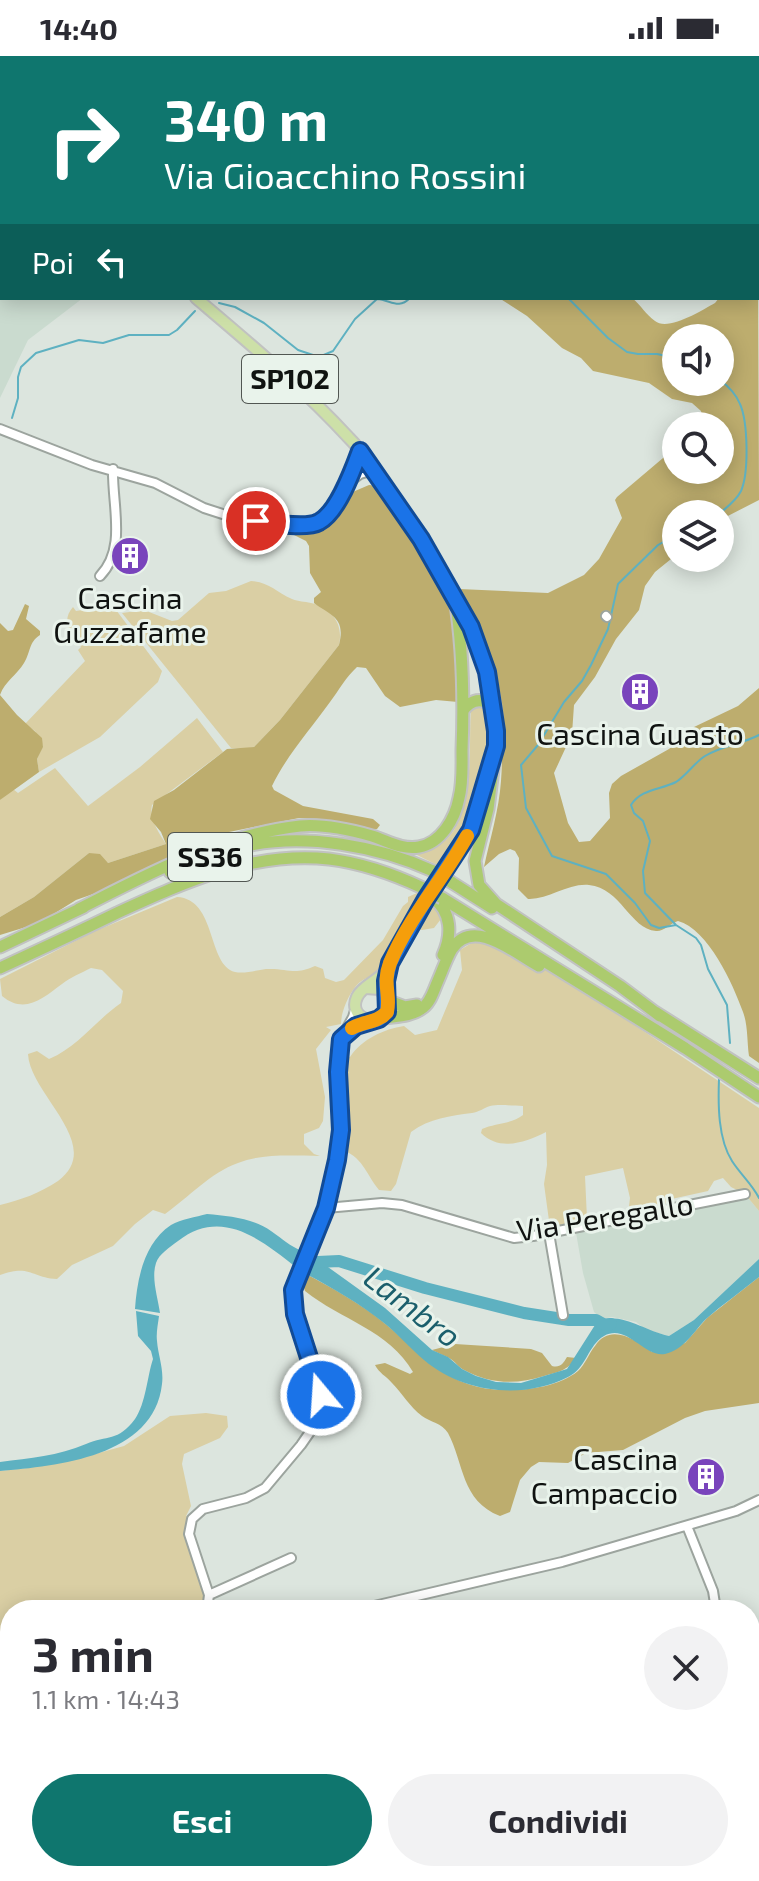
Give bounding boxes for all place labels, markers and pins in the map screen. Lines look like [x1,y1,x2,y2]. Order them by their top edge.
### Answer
pin [222,487,290,555]
building icon: Cascina Guzzafame [109,535,151,577]
place label: Cascina Guzzafame [53,579,207,649]
building icon: Cascina Guasto [619,671,661,713]
place label: Cascina Guasto [536,715,744,751]
place label: Cascina Campaccio [531,1440,678,1510]
building icon: Cascina Campaccio [685,1456,727,1498]

